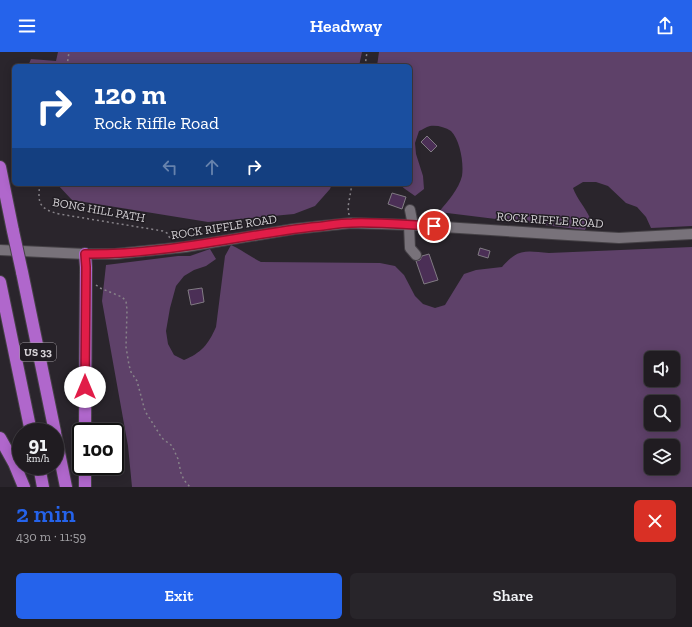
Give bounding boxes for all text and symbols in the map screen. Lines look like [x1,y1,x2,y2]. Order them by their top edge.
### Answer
icon: menu [16,15,38,37]
text: Headway [310,15,382,37]
icon: share [654,15,676,37]
text: 120 m [94,78,166,111]
icon: right [28,80,80,132]
text: Rock Riffle Road [94,112,219,134]
icon: left [159,156,181,178]
icon: ahead [201,156,223,178]
icon: right [243,156,265,178]
street label: BONG HILL PATH [52,195,146,225]
pin [417,209,451,243]
street label: ROCK RIFFLE ROAD [496,209,604,231]
street label: ROCK RIFFLE ROAD [170,212,278,242]
icon: arrive [423,215,445,237]
road number: US 33 [20,343,56,361]
map controls [644,351,680,475]
button: sound [644,351,680,387]
position arrow [64,366,106,408]
button: search [644,395,680,431]
speed limit sign: 100 [72,423,124,475]
text: 91 [29,432,47,456]
button: layers [644,439,680,475]
text: km/h [27,453,49,465]
text: 2 min [16,499,76,528]
button: close [634,500,676,542]
text: 430 m · 11:59 [16,529,86,544]
button: Exit [16,573,342,619]
button: Share [350,573,676,619]

